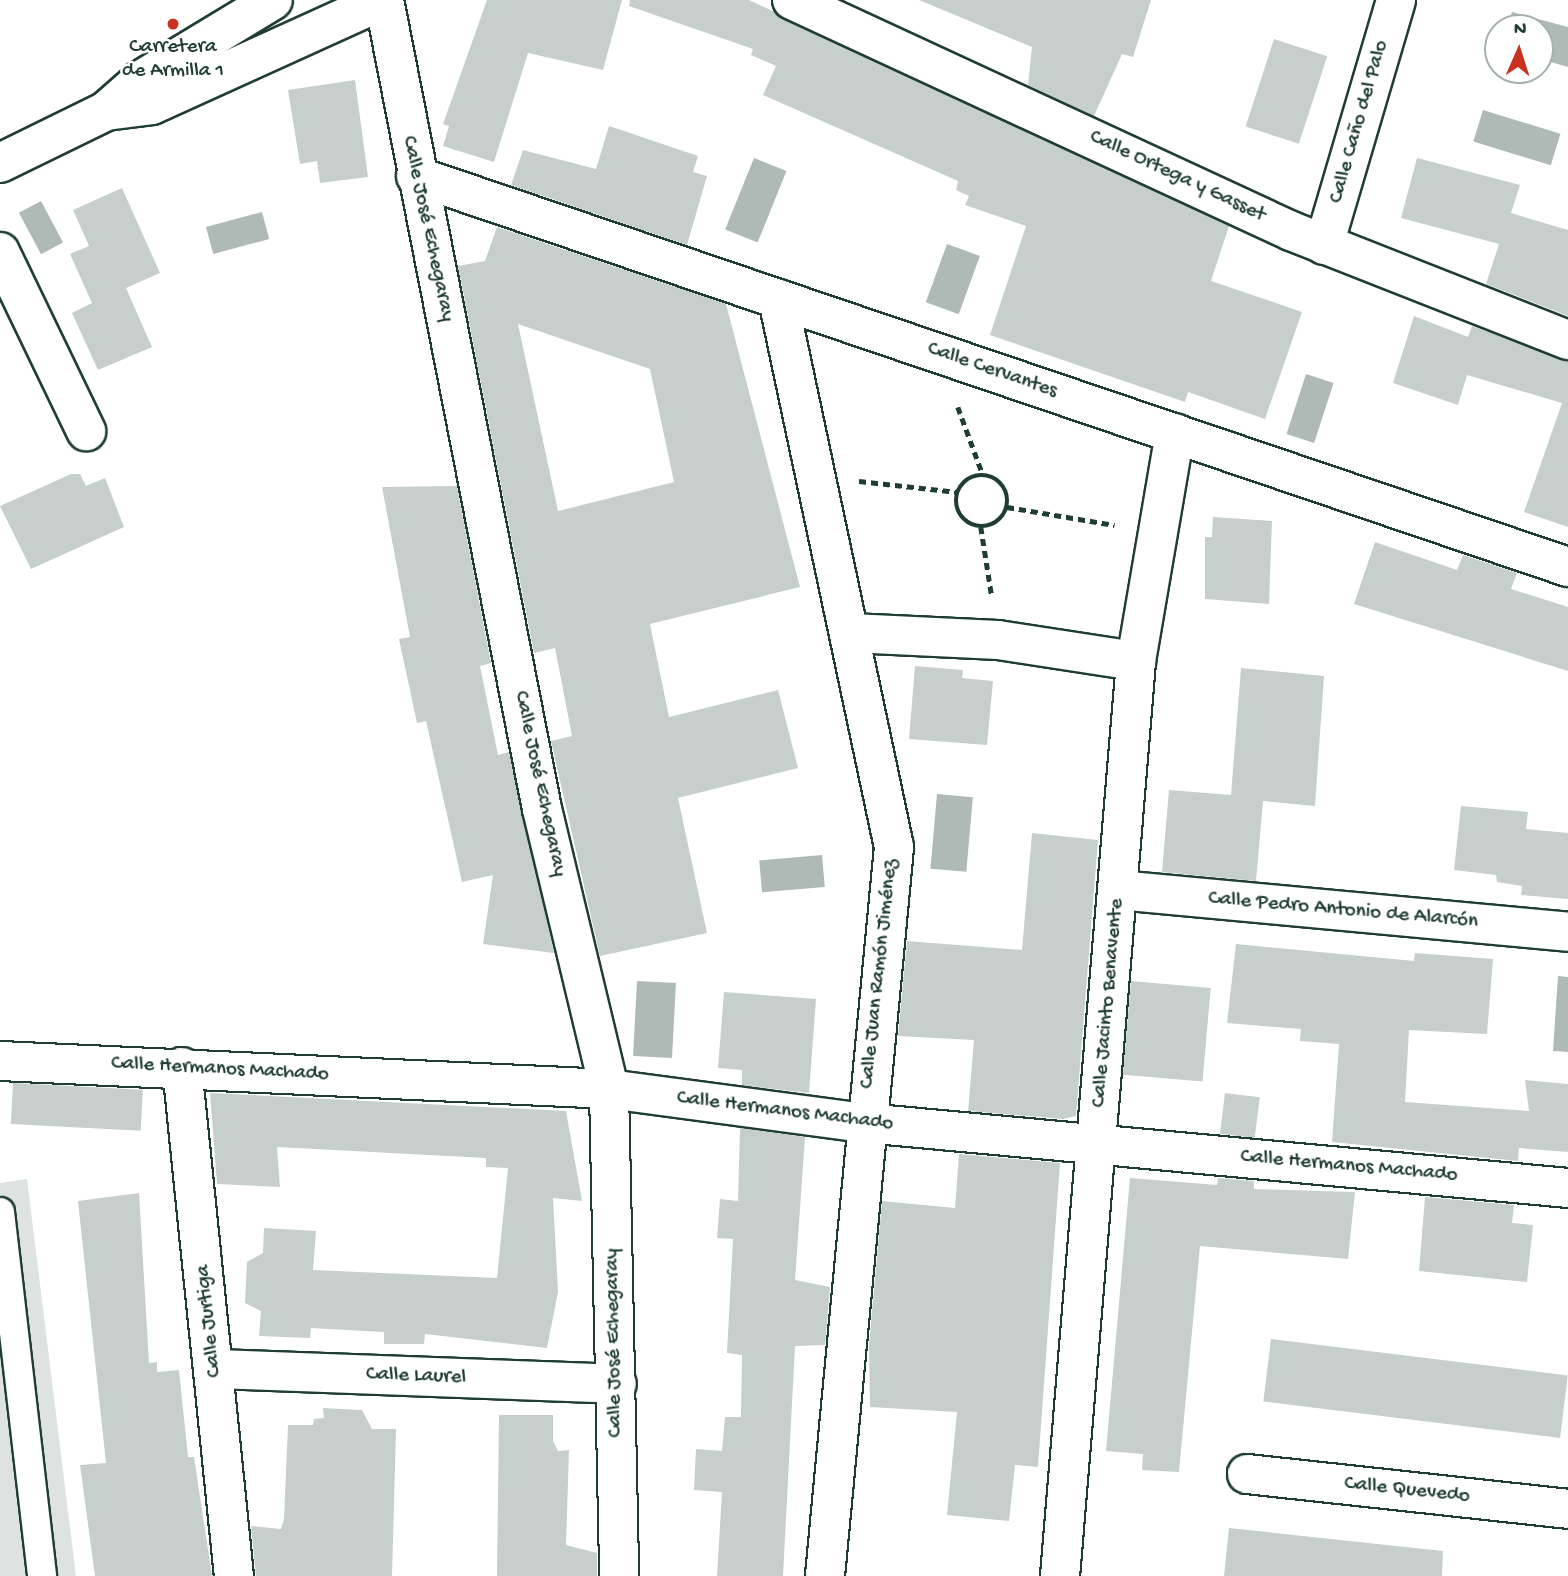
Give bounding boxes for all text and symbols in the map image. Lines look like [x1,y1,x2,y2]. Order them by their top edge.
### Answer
north arrow [1484,14,1554,84]
marker: Carretera de Armilla 1 [165,16,181,32]
text: N [1513,18,1527,41]
place label: Carretera de Armilla 1 [122,35,224,85]
street label: Calle Caño del Palo [1325,38,1395,206]
street label: Calle Ortega y Gasset [1085,125,1269,229]
street label: Calle José Echegaray [395,134,459,324]
street label: Calle Cervantes [924,337,1060,405]
street label: Calle José Echegaray [507,689,571,879]
street label: Calle Juan Ramón Jiménez [855,858,905,1090]
street label: Calle Pedro Antonio de Alarcón [1207,887,1479,935]
street label: Calle Jacinto Benavente [1087,897,1131,1109]
street label: Calle Hermanos Machado [110,1052,330,1088]
street label: Calle Hermanos Machado [675,1086,895,1138]
street label: Calle Hermanos Machado [1239,1145,1459,1189]
street label: Calle José Echegaray [601,1248,629,1438]
street label: Calle Jurtiga [192,1263,228,1379]
street label: Calle Laurel [365,1363,467,1391]
street label: Calle Quevedo [1343,1472,1471,1510]

